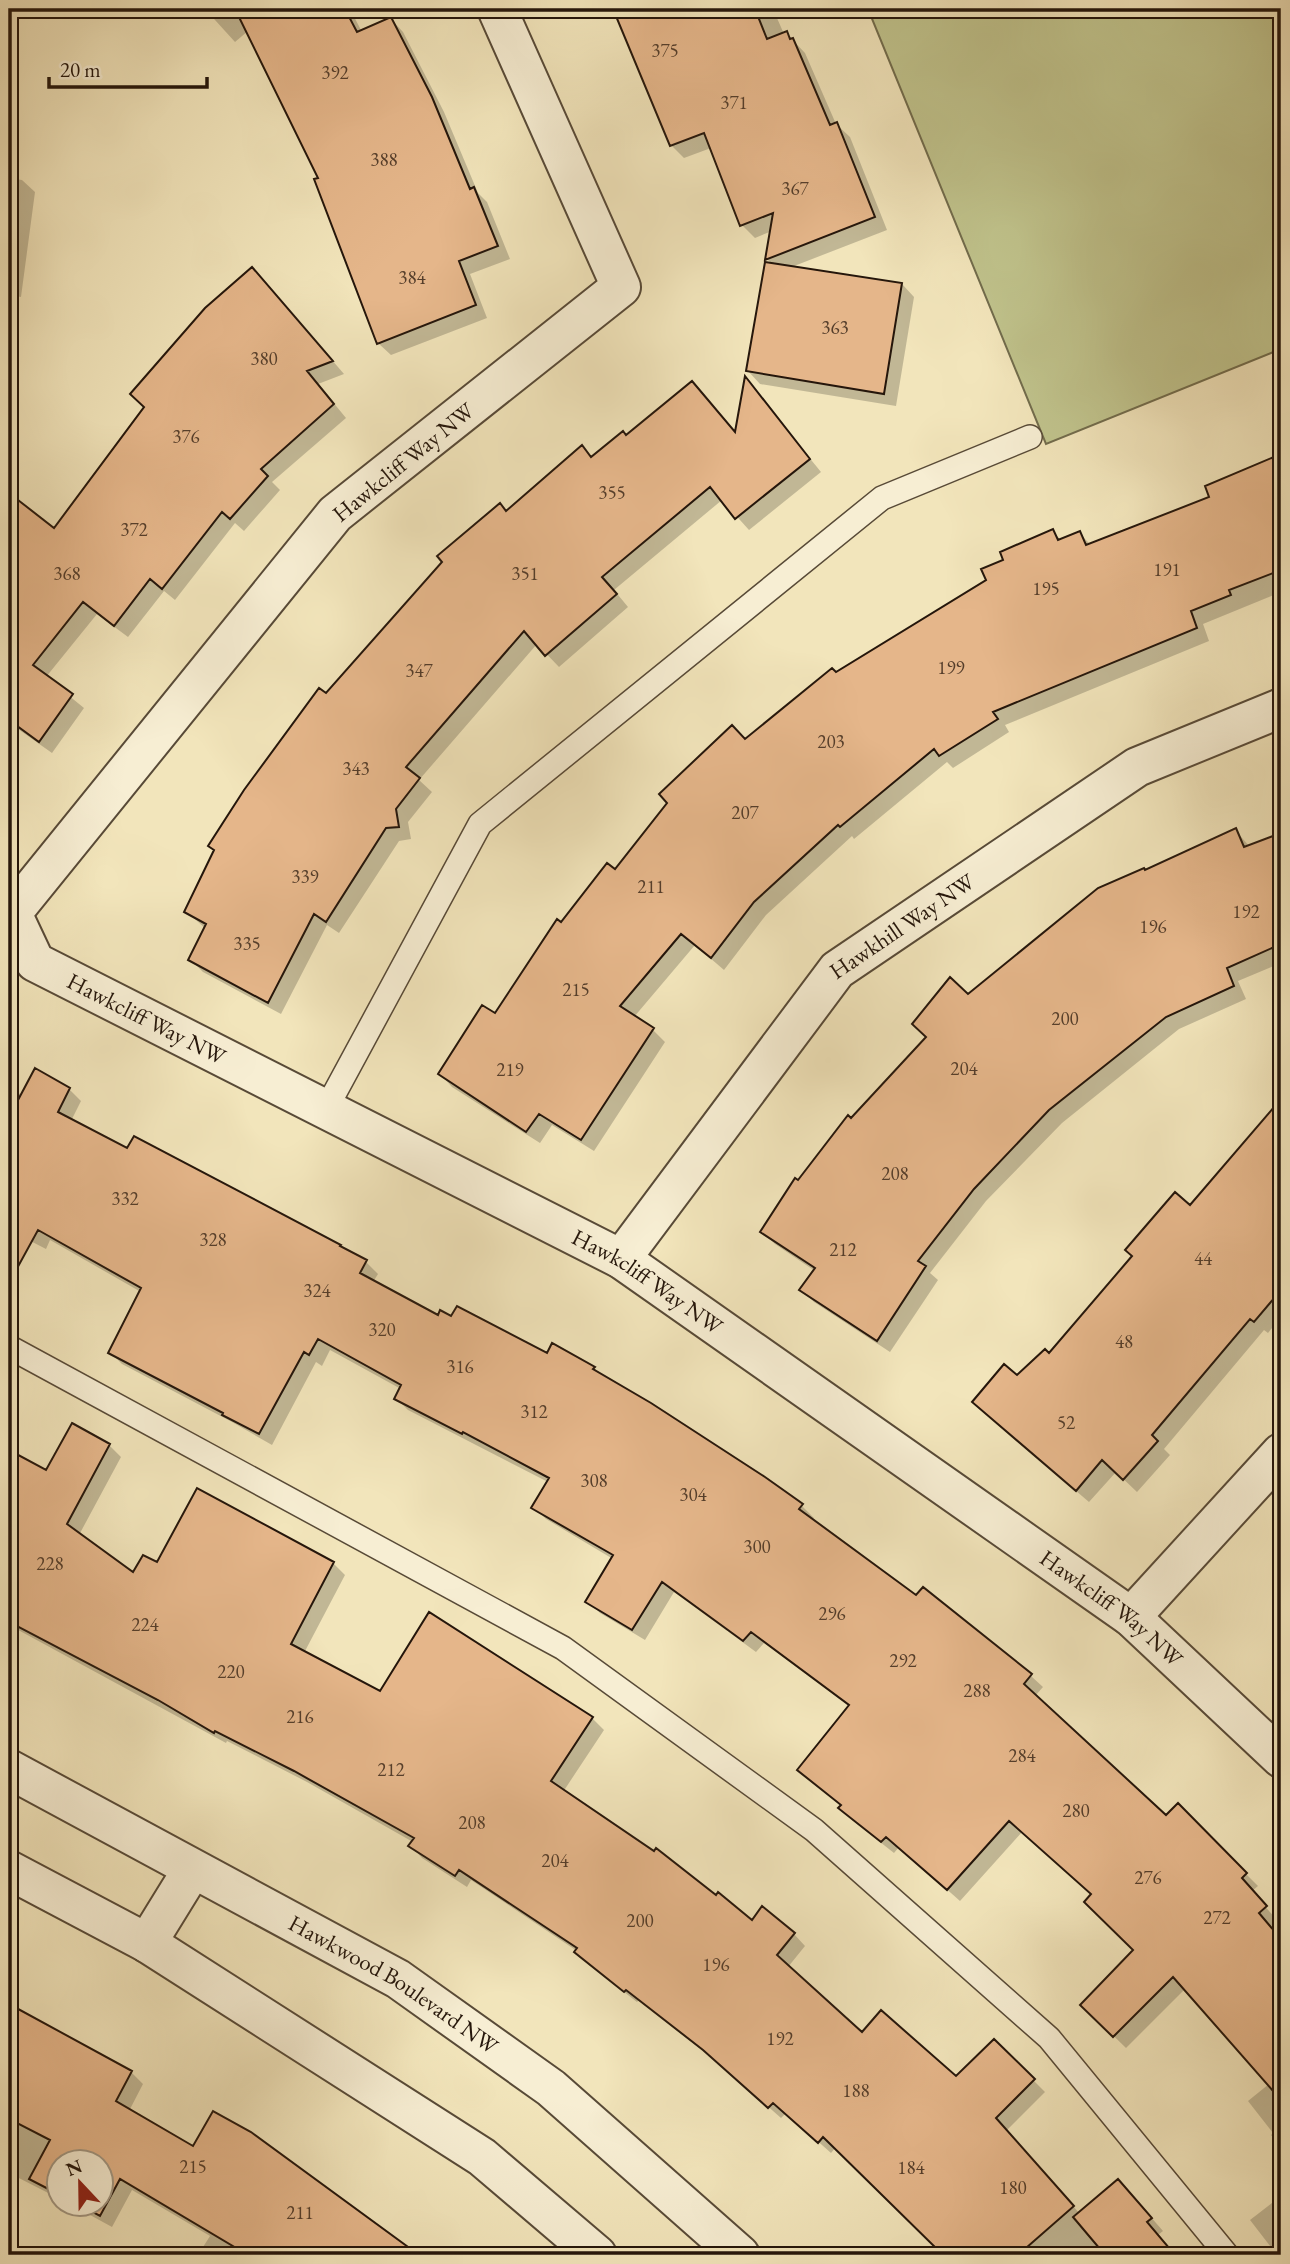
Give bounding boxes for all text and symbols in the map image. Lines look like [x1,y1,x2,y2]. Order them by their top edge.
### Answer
house number: 375 [651,38,679,63]
scale bar [49,46,206,90]
text: 20 m [60,56,101,83]
house number: 392 [321,60,349,85]
house number: 371 [720,90,748,115]
house number: 388 [370,147,398,172]
house number: 367 [781,176,810,201]
house number: 384 [398,265,427,290]
house number: 363 [821,315,849,340]
house number: 380 [250,346,278,371]
street label: Hawkcliff Way NW [326,395,481,528]
house number: 376 [172,424,200,449]
house number: 355 [598,480,626,505]
house number: 372 [120,517,148,542]
house number: 191 [1153,557,1181,582]
house number: 368 [53,561,81,586]
house number: 351 [511,561,539,586]
house number: 195 [1032,576,1060,601]
house number: 199 [937,655,965,680]
house number: 347 [405,658,434,683]
house number: 203 [817,729,845,754]
house number: 343 [342,756,370,781]
house number: 207 [731,800,760,825]
house number: 339 [291,864,319,889]
street label: Hawkhill Way NW [823,866,981,986]
house number: 211 [637,874,665,899]
house number: 192 [1232,899,1260,924]
house number: 196 [1139,914,1167,939]
house number: 335 [233,931,261,956]
street label: Hawkcliff Way NW [62,966,232,1072]
house number: 215 [562,977,590,1002]
house number: 200 [1051,1006,1079,1031]
house number: 204 [950,1056,979,1081]
house number: 219 [496,1057,524,1082]
house number: 208 [881,1161,909,1186]
house number: 332 [111,1186,139,1211]
street label: Hawkcliff Way NW [567,1222,729,1341]
house number: 328 [199,1227,227,1252]
house number: 212 [829,1237,857,1262]
house number: 44 [1194,1246,1213,1271]
house number: 324 [303,1278,332,1303]
house number: 320 [368,1317,396,1342]
house number: 48 [1115,1329,1133,1354]
house number: 316 [446,1354,474,1379]
house number: 312 [520,1399,548,1424]
house number: 52 [1057,1410,1075,1435]
house number: 308 [580,1468,608,1493]
house number: 304 [679,1482,708,1507]
house number: 300 [743,1534,771,1559]
street label: Hawkcliff Way NW [1034,1543,1190,1674]
house number: 228 [36,1551,64,1576]
house number: 296 [818,1601,846,1626]
house number: 224 [131,1612,160,1637]
house number: 292 [889,1648,917,1673]
house number: 220 [217,1659,245,1684]
house number: 288 [963,1678,991,1703]
house number: 216 [286,1704,314,1729]
house number: 284 [1008,1743,1037,1768]
house number: 212 [377,1757,405,1782]
house number: 280 [1062,1798,1090,1823]
house number: 208 [458,1810,486,1835]
house number: 204 [541,1848,570,1873]
house number: 276 [1134,1865,1162,1890]
house number: 272 [1203,1905,1231,1930]
street label: Hawkwood Boulevard NW [284,1908,505,2061]
house number: 200 [626,1908,654,1933]
house number: 196 [702,1952,730,1977]
house number: 192 [766,2026,794,2051]
house number: 188 [842,2078,870,2103]
north arrow [46,2148,116,2218]
text: N [62,2153,86,2182]
house number: 215 [179,2154,207,2179]
house number: 184 [897,2155,926,2180]
house number: 180 [999,2175,1027,2200]
house number: 211 [286,2200,314,2225]

